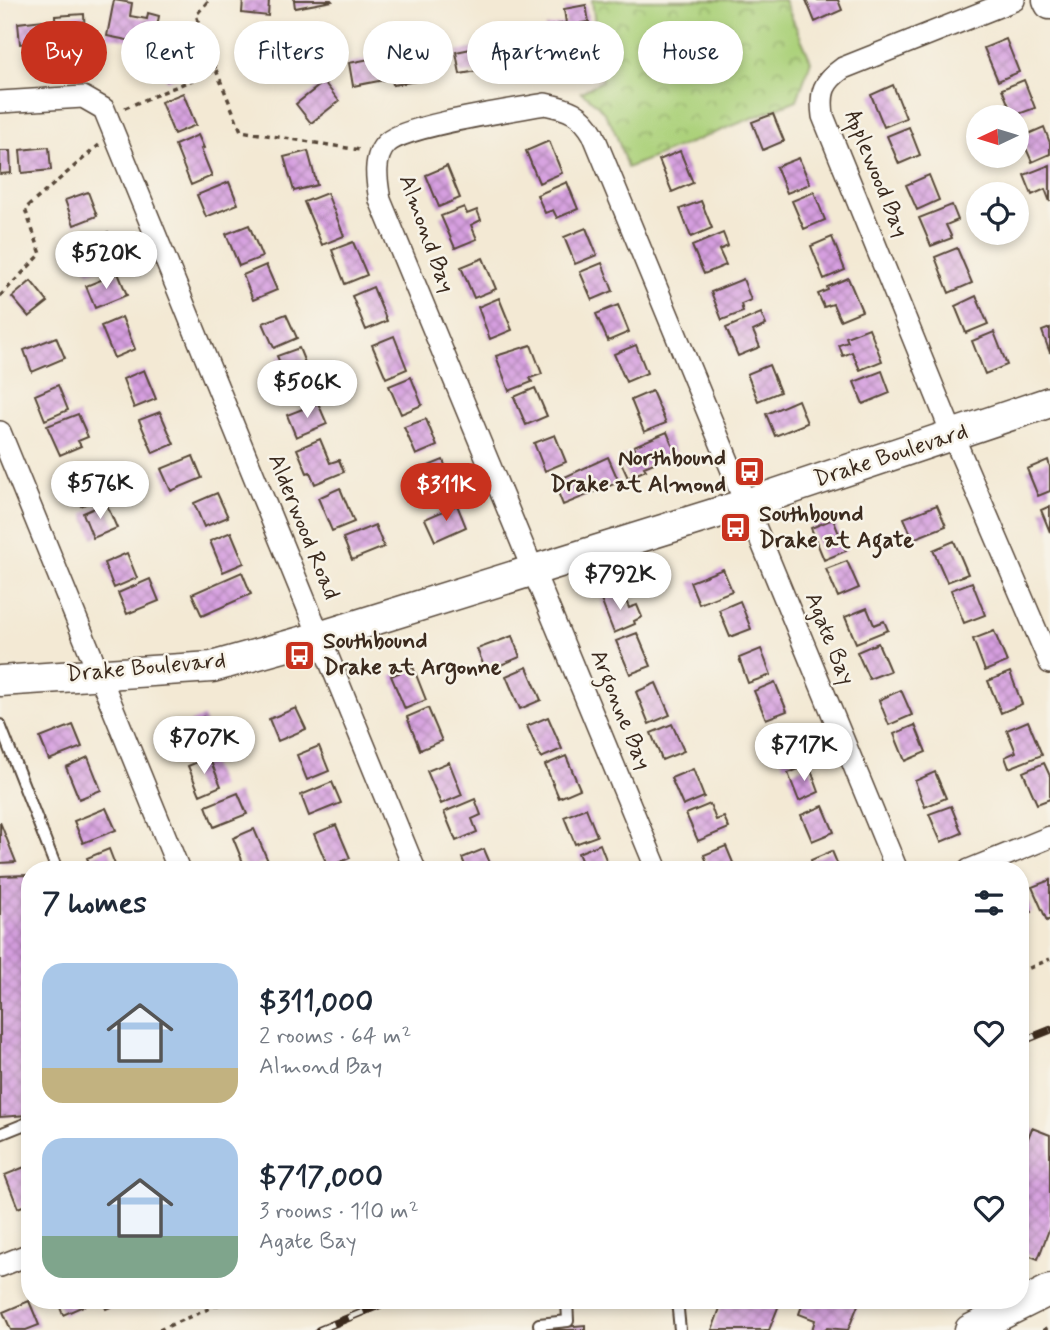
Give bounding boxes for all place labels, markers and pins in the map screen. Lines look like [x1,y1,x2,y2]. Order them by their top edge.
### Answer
pin: $520K [57,232,155,291]
pin: $506K [258,360,356,420]
place label: Northbound Drake at Almond [550,444,726,500]
bus stop icon: Northbound Drake at Almond [732,455,766,489]
pin: $576K [51,462,149,521]
pin: $311K [397,463,495,523]
place label: Southbound Drake at Agate [759,500,914,559]
bus stop icon: Southbound Drake at Agate [719,511,753,545]
pin: $792K [571,552,669,612]
place label: Southbound Drake at Argonne [323,627,502,685]
bus stop icon: Southbound Drake at Argonne [283,638,317,672]
pin: $707K [155,716,253,776]
pin: $717K [755,724,853,783]

